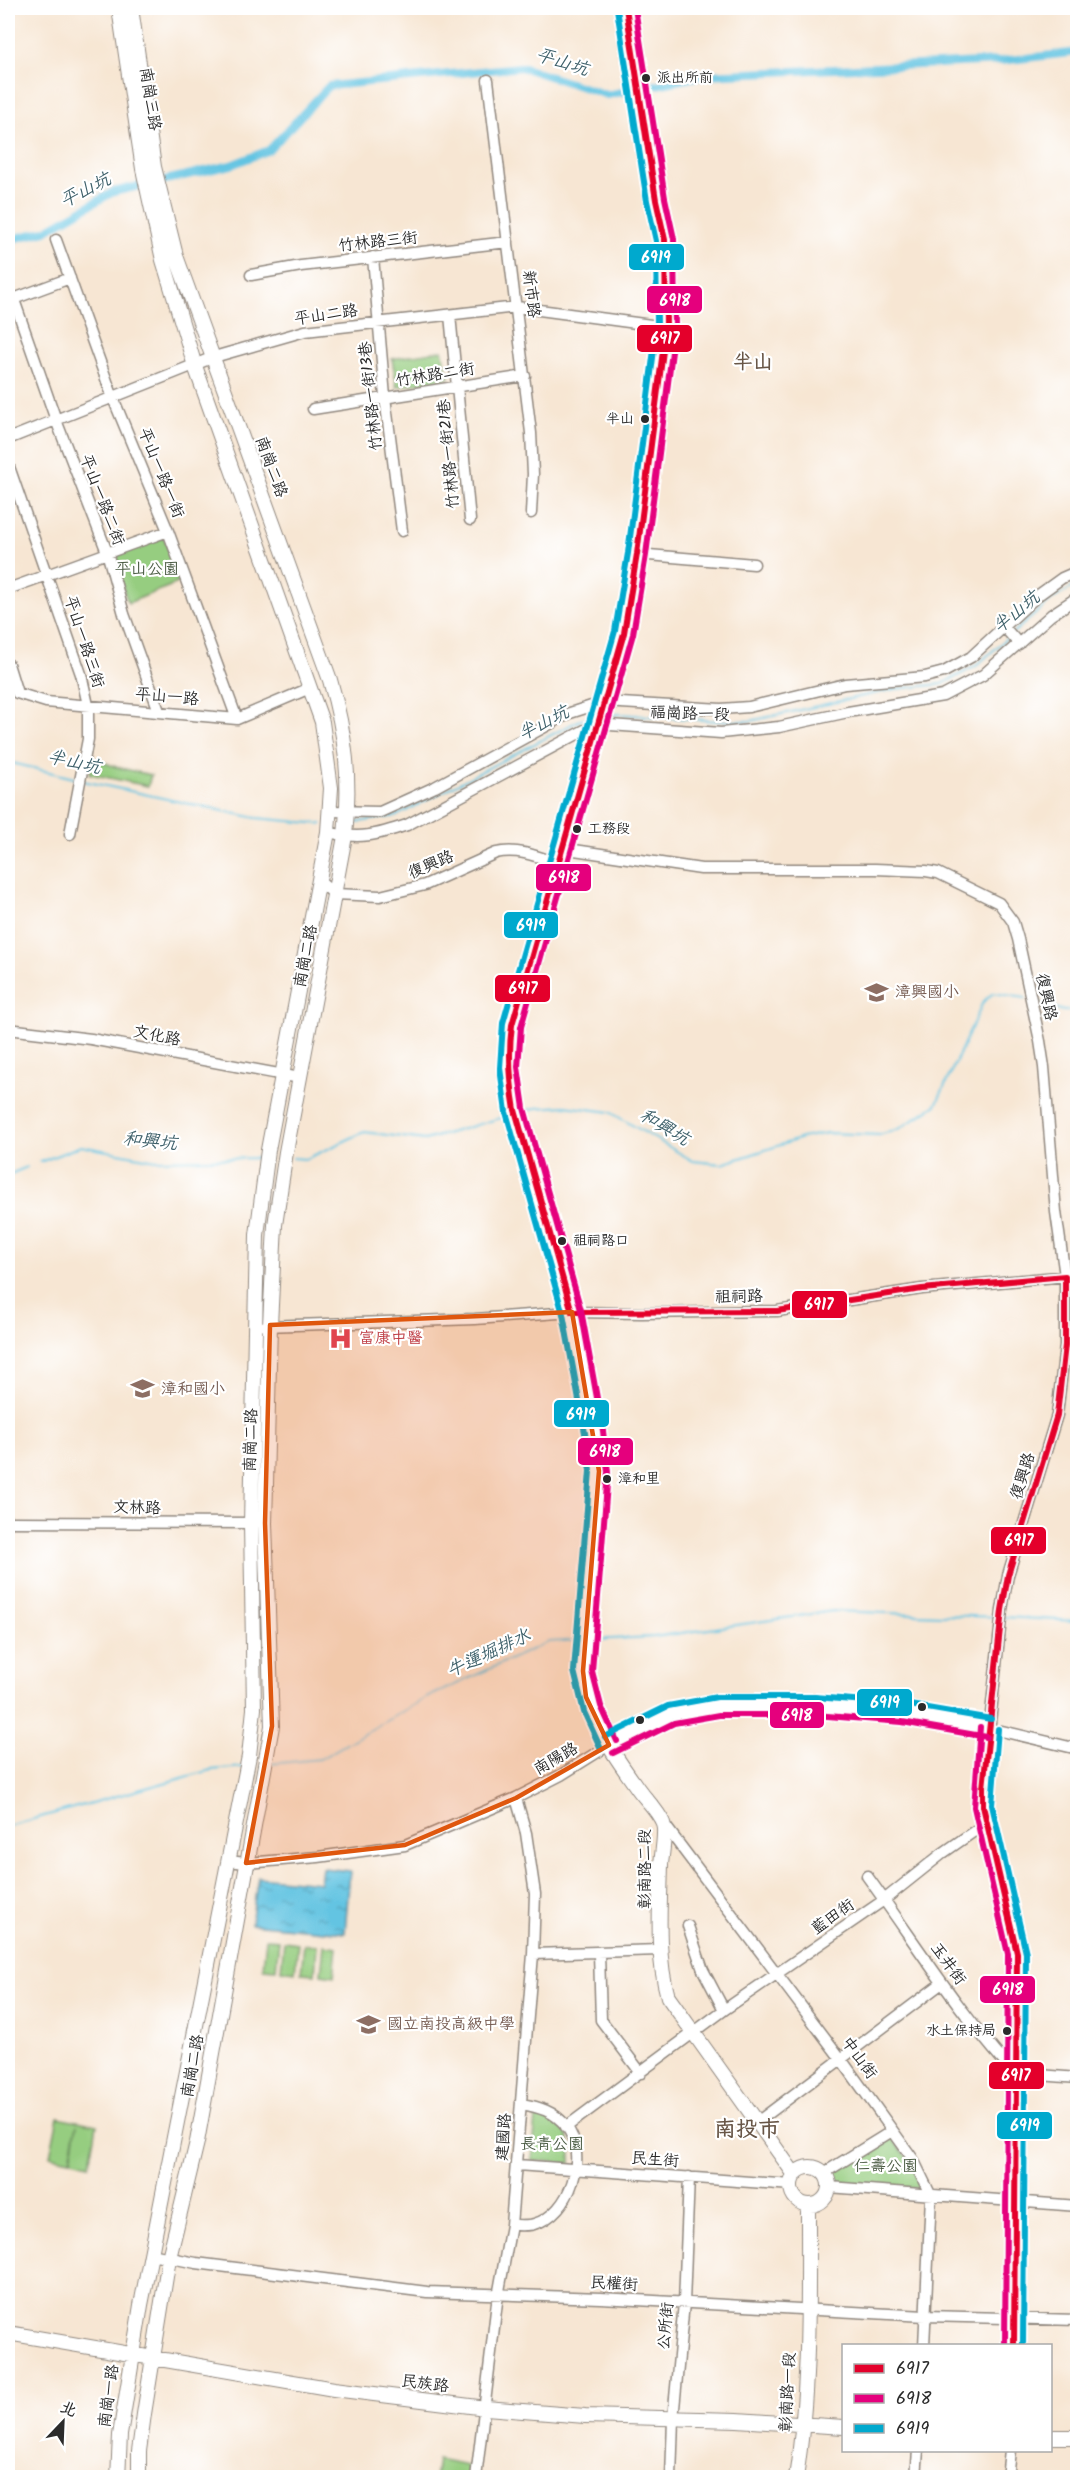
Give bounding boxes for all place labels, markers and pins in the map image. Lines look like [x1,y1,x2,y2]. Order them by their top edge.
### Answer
place label: 派出所前 [657,67,713,89]
marker: 派出所前 [640,72,652,84]
place label: 半山 [606,408,634,430]
marker: 半山 [639,413,651,425]
place label: 工務段 [588,818,630,840]
marker: 工務段 [571,823,583,835]
school or university icon: 漳興國小 [864,979,890,1005]
place label: 漳興國小 [895,980,959,1005]
place label: 祖祠路口 [573,1230,629,1252]
marker: 祖祠路口 [556,1235,568,1247]
hospital icon: 富康中醫 [328,1325,354,1351]
place label: 富康中醫 [359,1326,423,1351]
school or university icon: 漳和國小 [130,1376,156,1402]
place label: 漳和國小 [161,1377,225,1402]
place label: 漳和里 [618,1468,660,1490]
marker: 漳和里 [601,1473,613,1485]
unlabelled marker [916,1701,928,1713]
unlabelled marker [634,1714,646,1726]
school or university icon: 國立南投高級中學 [356,2011,382,2037]
place label: 國立南投高級中學 [387,2012,515,2037]
place label: 水土保持局 [926,2020,996,2042]
marker: 水土保持局 [1001,2025,1013,2037]

